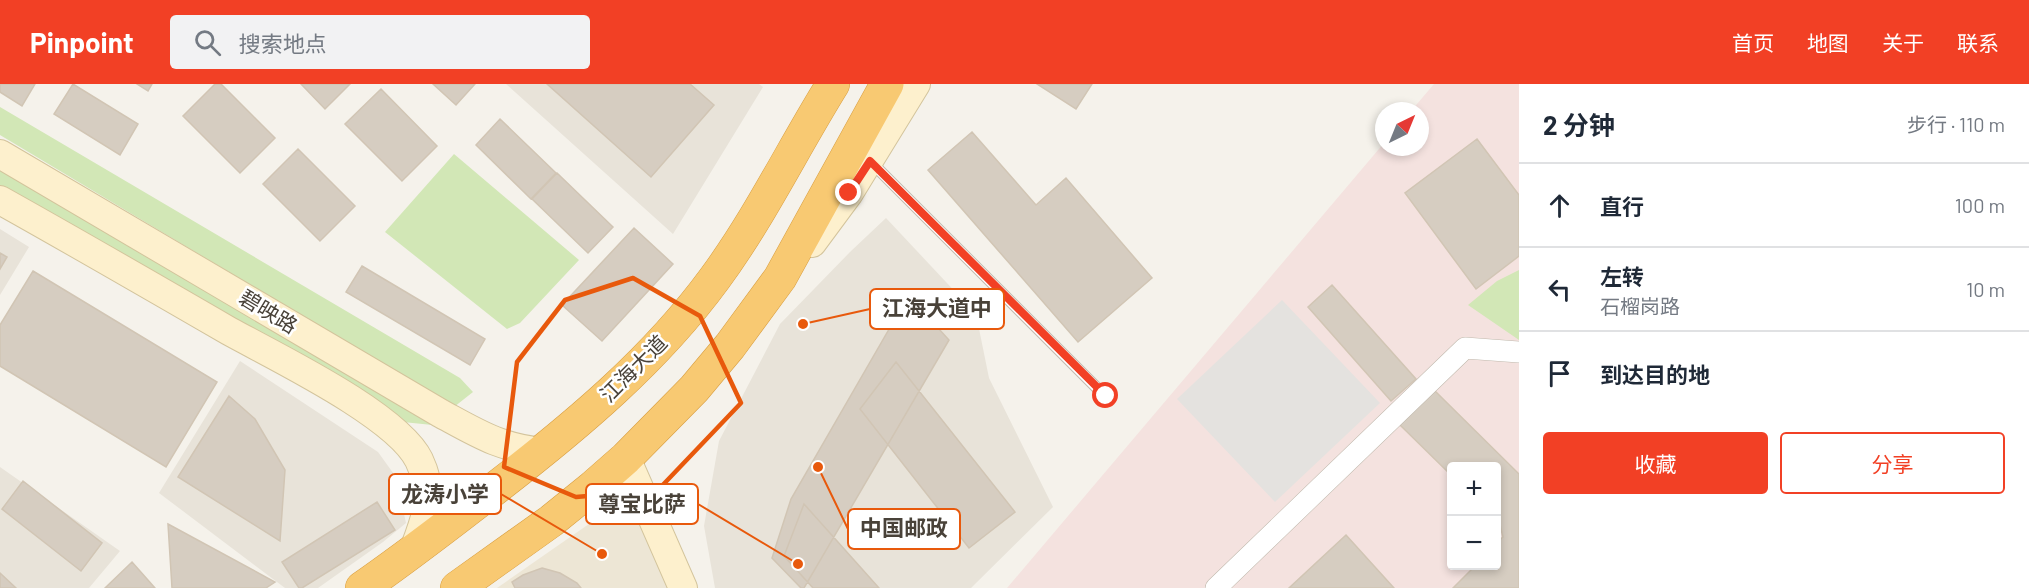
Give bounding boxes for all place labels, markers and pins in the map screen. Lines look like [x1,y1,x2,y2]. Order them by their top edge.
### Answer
callout: 江海大道中 [870,289,1004,329]
callout: 龙涛小学 [389,474,501,514]
callout: 尊宝比萨 [586,484,698,524]
callout: 中国邮政 [848,509,960,549]

